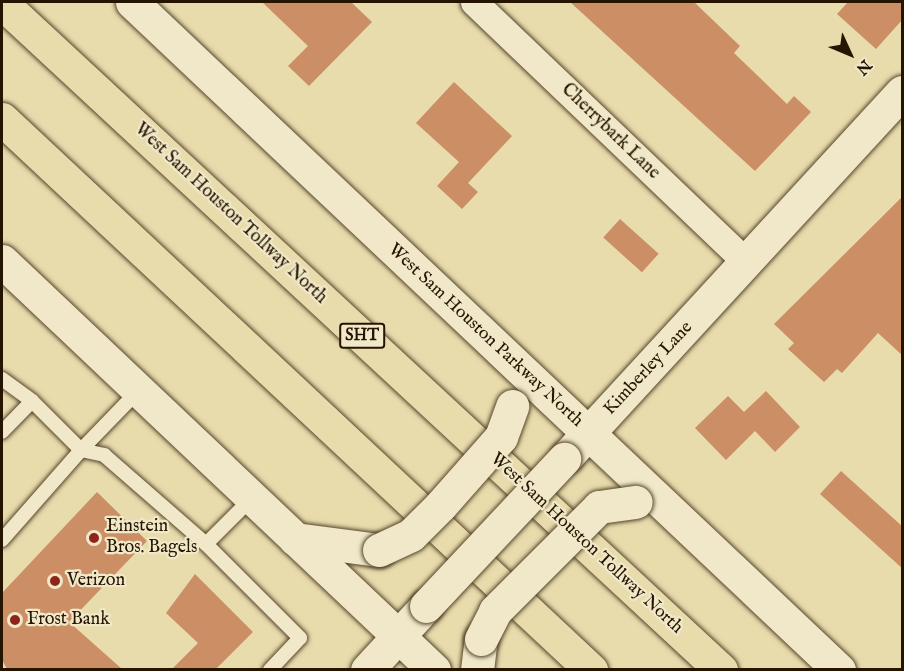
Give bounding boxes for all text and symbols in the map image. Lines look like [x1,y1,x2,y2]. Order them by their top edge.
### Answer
north arrow [820,24,880,84]
text: N [851,55,875,78]
street label: Cherrybark Lane [556,80,664,184]
street label: West Sam Houston Tollway North [129,119,331,309]
street label: West Sam Houston Parkway North [383,240,587,432]
street label: Kimberley Lane [600,318,698,420]
road number: SHT [338,323,386,349]
street label: West Sam Houston Tollway North [485,449,687,639]
place label: Einstein Bros. Bagels [106,517,197,560]
marker: Einstein Bros. Bagels [87,531,101,545]
place label: Verizon [67,570,125,592]
marker: Verizon [48,574,62,588]
place label: Frost Bank [27,609,110,631]
marker: Frost Bank [8,613,22,627]

